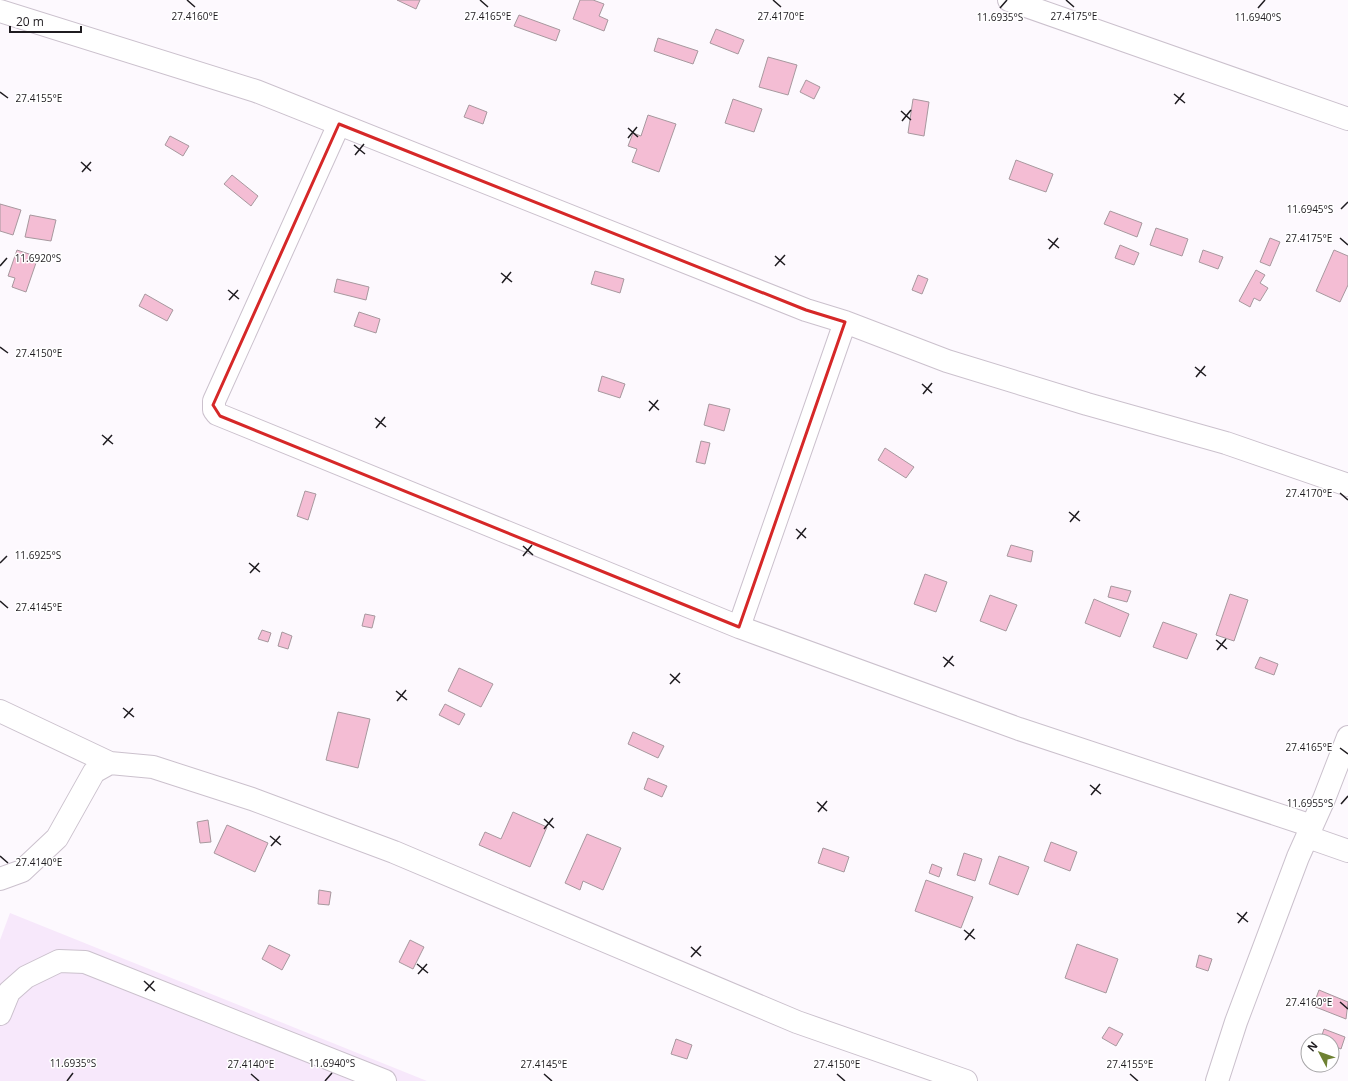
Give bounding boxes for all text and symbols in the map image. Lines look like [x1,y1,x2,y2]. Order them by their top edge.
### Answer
scale bar [10,8,81,34]
text: 27.4160°E [172,9,218,23]
text: 27.4165°E [465,9,511,23]
text: 27.4170°E [758,9,804,23]
text: 27.4175°E [1051,9,1097,23]
text: 11.6935°S [977,10,1023,24]
text: 11.6940°S [1235,10,1281,24]
text: 20 m [16,13,44,30]
text: 27.4155°E [16,91,62,105]
text: 11.6945°S [1287,202,1333,216]
text: 27.4175°E [1286,231,1332,245]
text: 11.6920°S [15,251,61,265]
text: 27.4150°E [16,346,62,360]
text: 27.4170°E [1286,486,1332,500]
text: 11.6925°S [15,548,61,562]
text: 27.4145°E [16,600,62,614]
text: 27.4165°E [1286,740,1332,754]
text: 11.6955°S [1287,796,1333,810]
text: 27.4140°E [16,855,62,869]
text: 27.4160°E [1286,995,1332,1009]
north arrow [1300,1033,1340,1073]
text: N [1303,1038,1321,1054]
text: 11.6935°S [50,1056,96,1070]
text: 11.6940°S [309,1056,355,1070]
text: 27.4140°E [228,1057,274,1071]
text: 27.4145°E [521,1057,567,1071]
text: 27.4150°E [814,1057,860,1071]
text: 27.4155°E [1107,1057,1153,1071]

